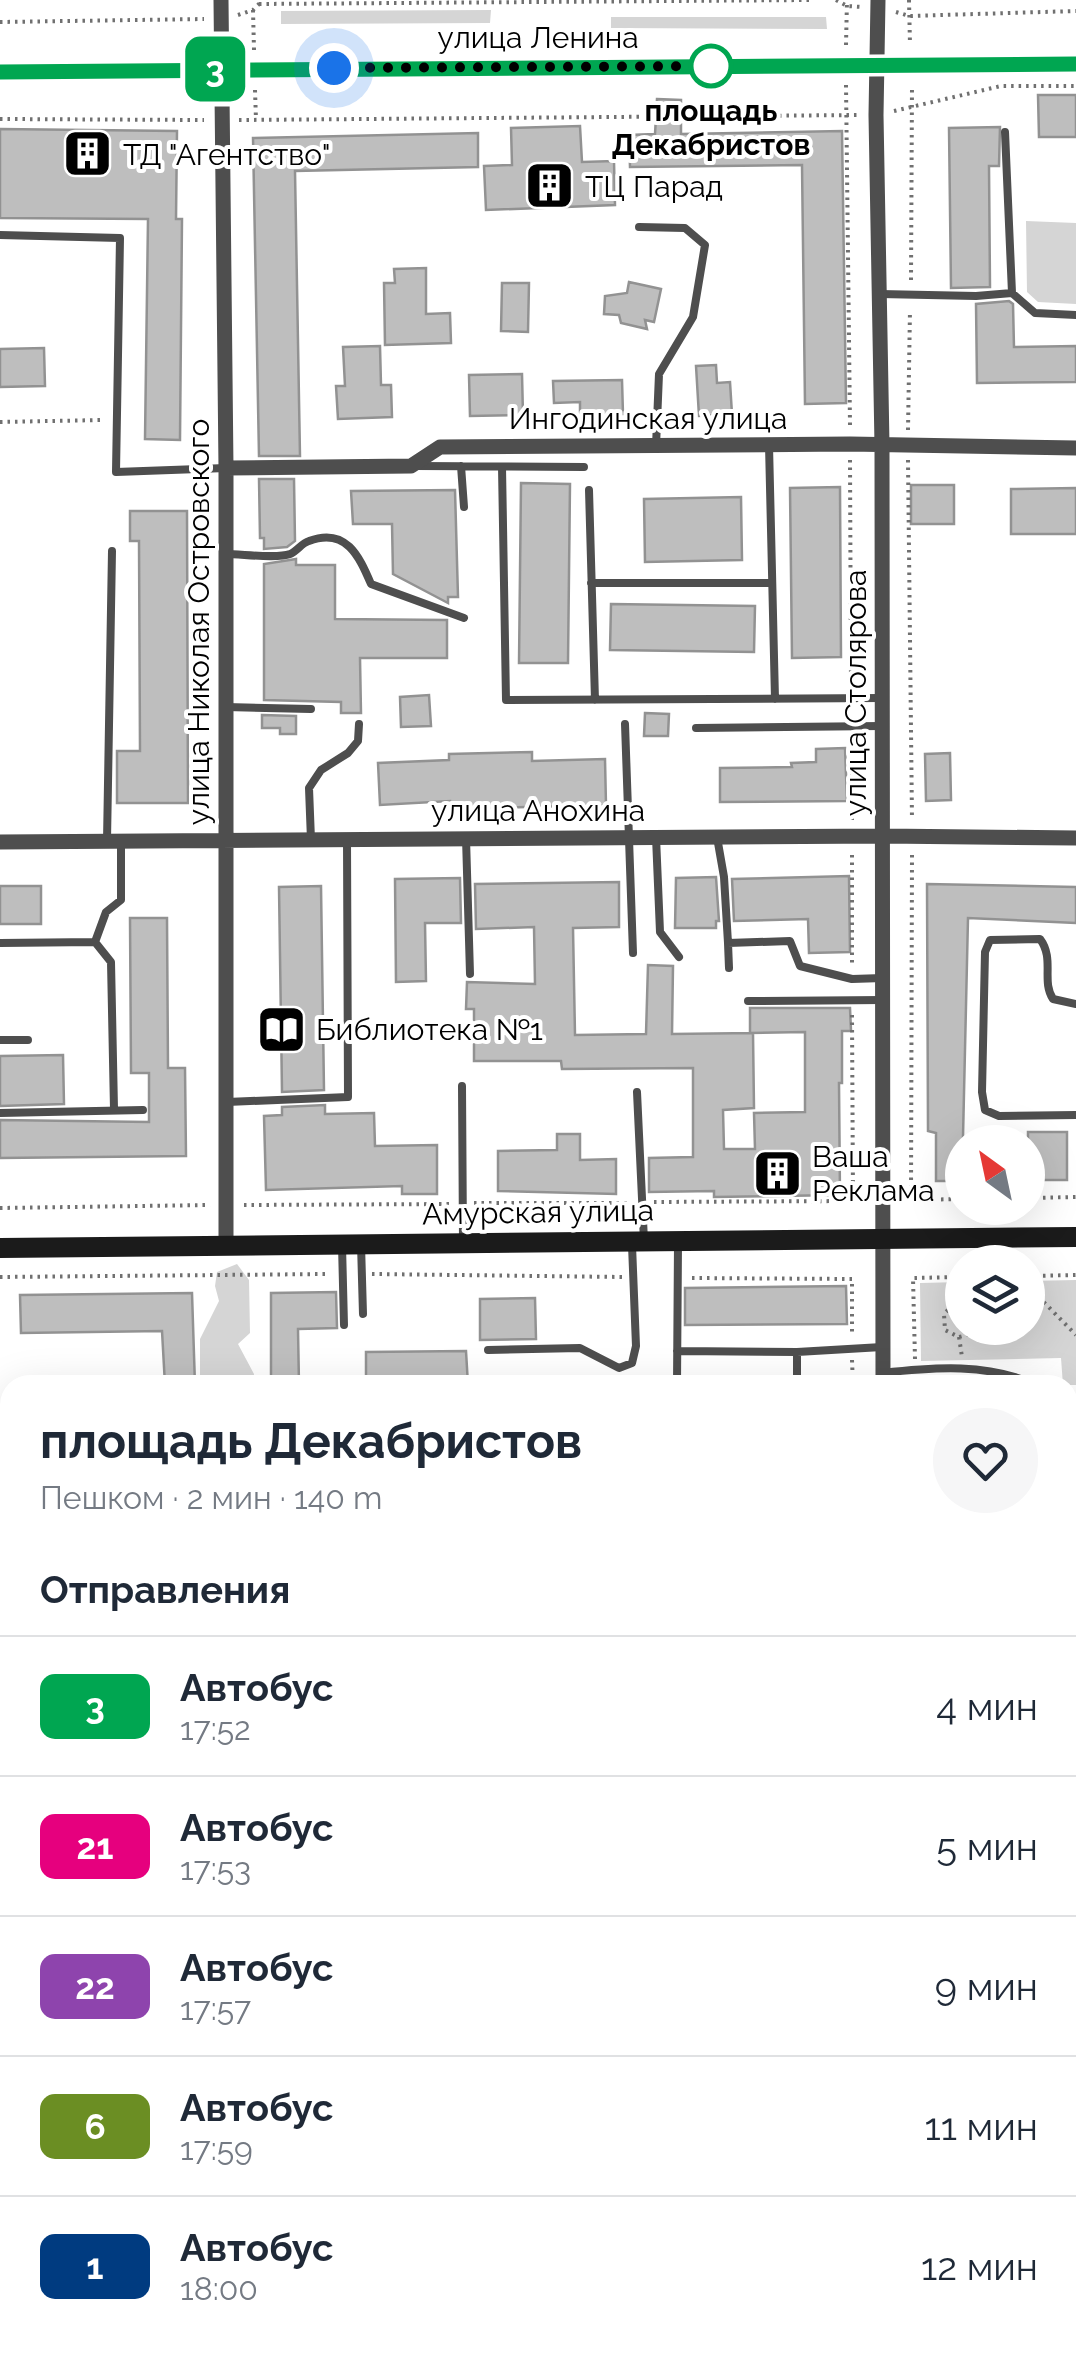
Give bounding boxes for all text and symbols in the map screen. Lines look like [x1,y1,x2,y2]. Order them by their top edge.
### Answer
street label: улица Ленина [437,20,639,55]
line badge: 3 [182,36,248,102]
your location [309,43,359,93]
marker: площадь Декабристов [690,45,732,87]
text: 3 [205,49,225,90]
place label: площадь Декабристов [612,93,810,162]
building icon: ТД "Агентство" [62,128,114,180]
place label: ТД "Агентство" [123,137,330,172]
building icon: ТЦ Парад [524,160,576,212]
place label: ТЦ Парад [585,169,723,204]
street label: Ингодинская улица [509,401,787,436]
street label: улица Николая Островского [181,419,216,825]
street label: улица Столярова [838,570,873,816]
street label: улица Анохина [431,793,645,828]
library icon: Библиотека №1 [255,1003,307,1055]
place label: Библиотека №1 [316,1012,543,1047]
north arrow [945,1125,1045,1225]
map controls [945,1125,1045,1345]
place label: Ваша Реклама [812,1139,935,1208]
building icon: Ваша Реклама [751,1147,803,1199]
street label: Амурская улица [422,1192,654,1232]
button: layers [945,1245,1045,1345]
button: heart [933,1408,1038,1513]
text: площадь Декабристов [40,1413,582,1469]
text: Пешком · 2 мин · 140 m [40,1479,382,1516]
text: Отправления [40,1567,290,1612]
text: Автобус [180,1665,334,1710]
text: 4 мин [936,1684,1038,1729]
text: 3 [85,1686,105,1727]
text: 17:52 [180,1710,251,1747]
text: Автобус [180,1805,334,1850]
text: 5 мин [936,1824,1038,1869]
text: 21 [76,1826,114,1867]
text: 17:53 [180,1850,251,1887]
text: Автобус [180,1945,334,1990]
text: 9 мин [935,1964,1038,2009]
text: 22 [75,1966,115,2007]
text: 17:57 [180,1990,251,2027]
text: Автобус [180,2085,334,2130]
text: 11 мин [924,2104,1038,2149]
text: 6 [84,2106,106,2147]
text: 17:59 [180,2130,253,2167]
text: Автобус [180,2225,334,2270]
text: 12 мин [921,2244,1038,2289]
text: 1 [86,2246,104,2287]
text: 18:00 [180,2270,258,2307]

